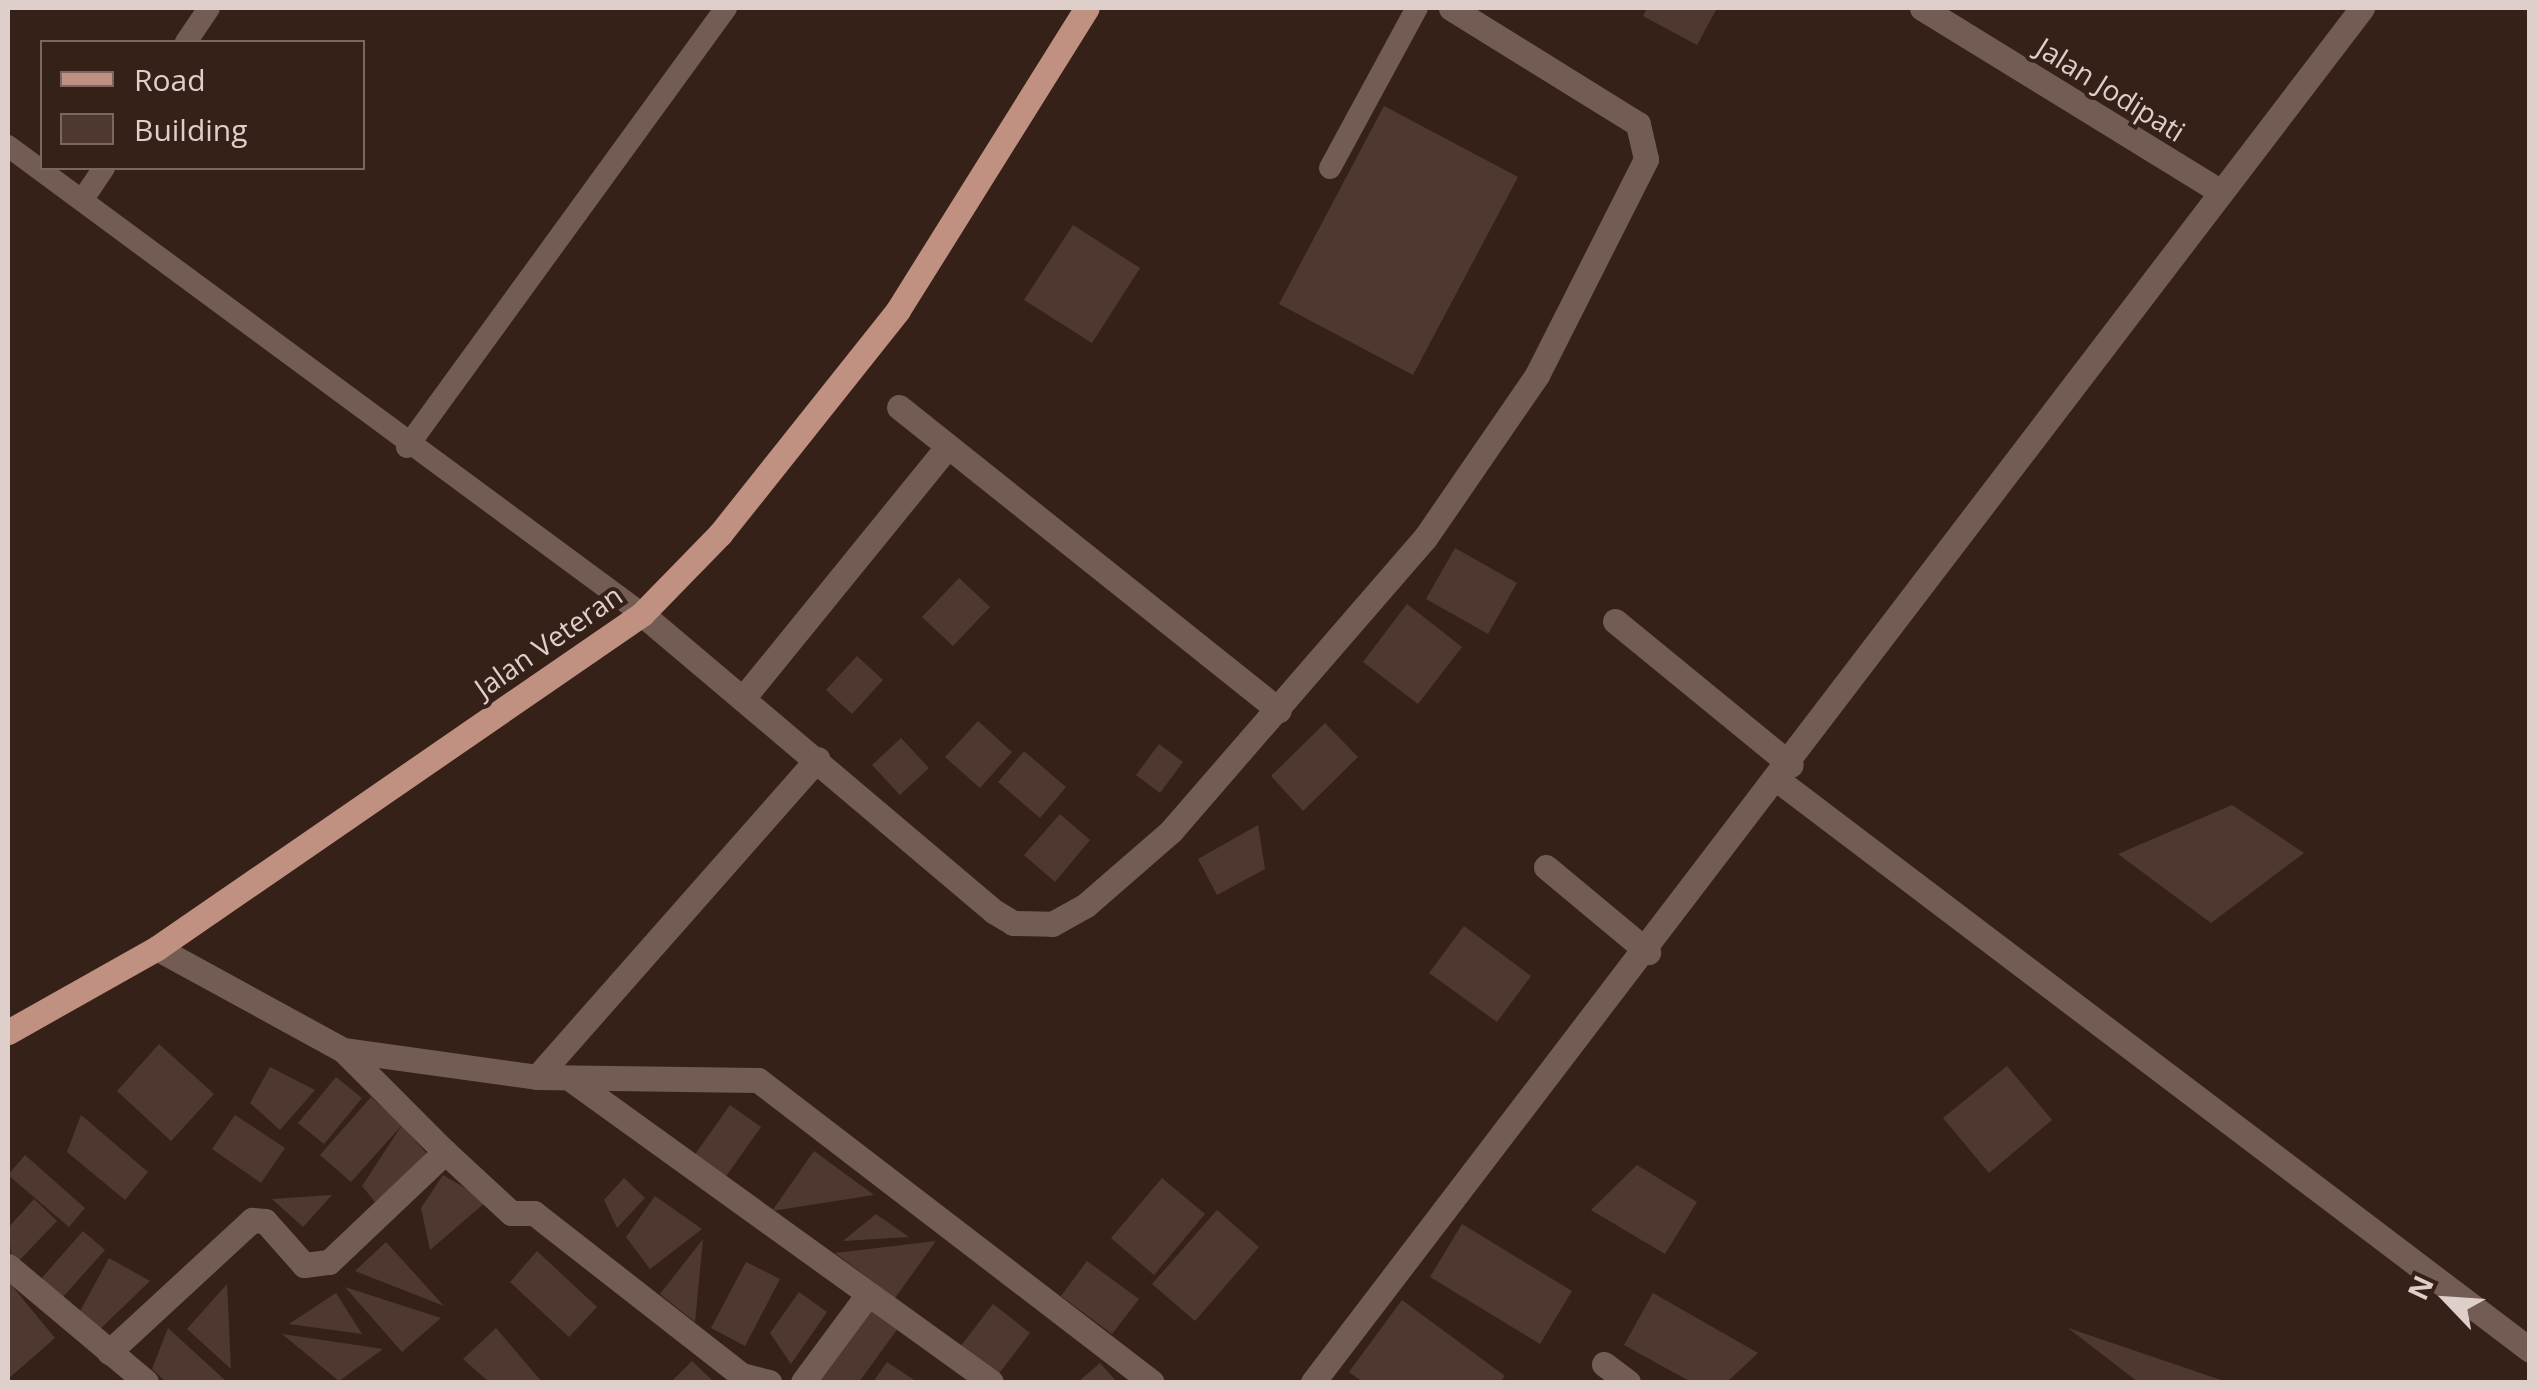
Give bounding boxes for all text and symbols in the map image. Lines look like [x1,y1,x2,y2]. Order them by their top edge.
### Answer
street label: Jalan Jodipati [2031,30,2191,148]
legend [40,40,365,170]
text: Road [134,59,206,100]
text: Building [134,109,248,150]
street label: Jalan Veteran [468,578,628,704]
north arrow [2397,1250,2497,1350]
text: N [2398,1269,2442,1306]

